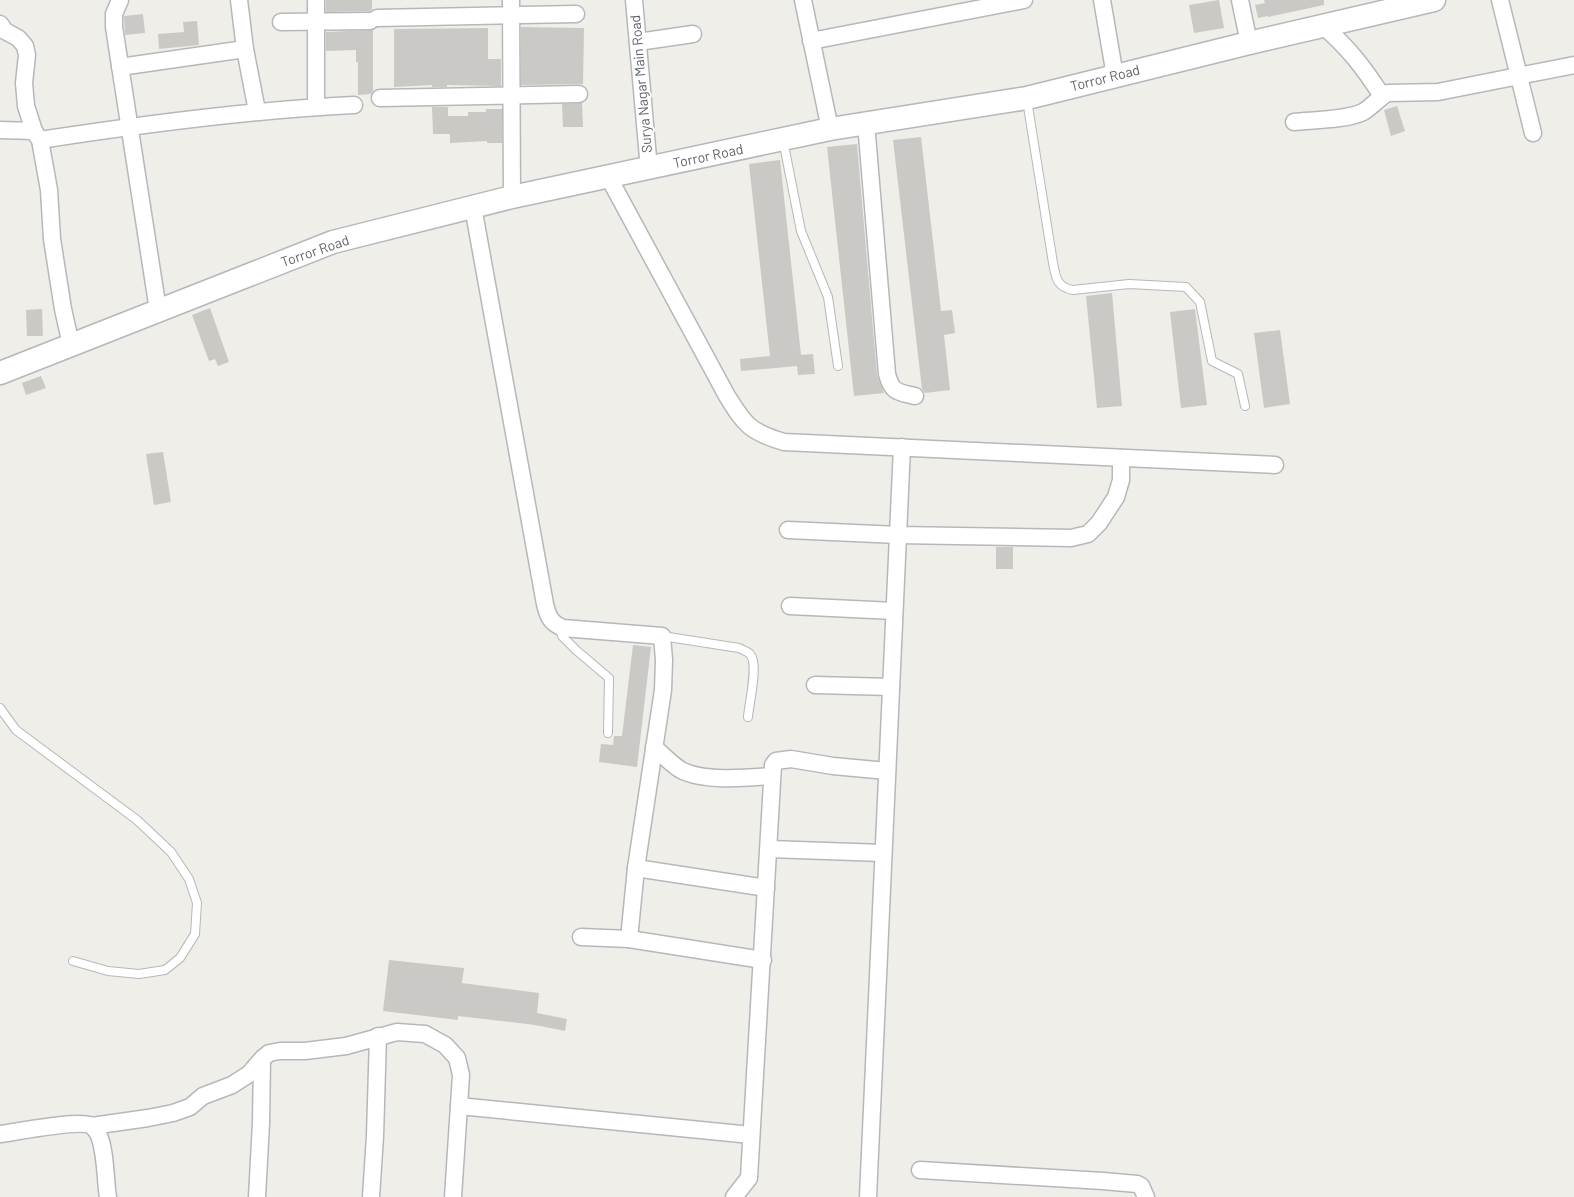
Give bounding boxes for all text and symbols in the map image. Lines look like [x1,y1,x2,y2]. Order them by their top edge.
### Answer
street label: Surya Nagar Main Road [626,14,655,154]
street label: Torror Road [1068,61,1141,94]
street label: Torror Road [671,140,744,171]
street label: Torror Road [278,231,351,270]

